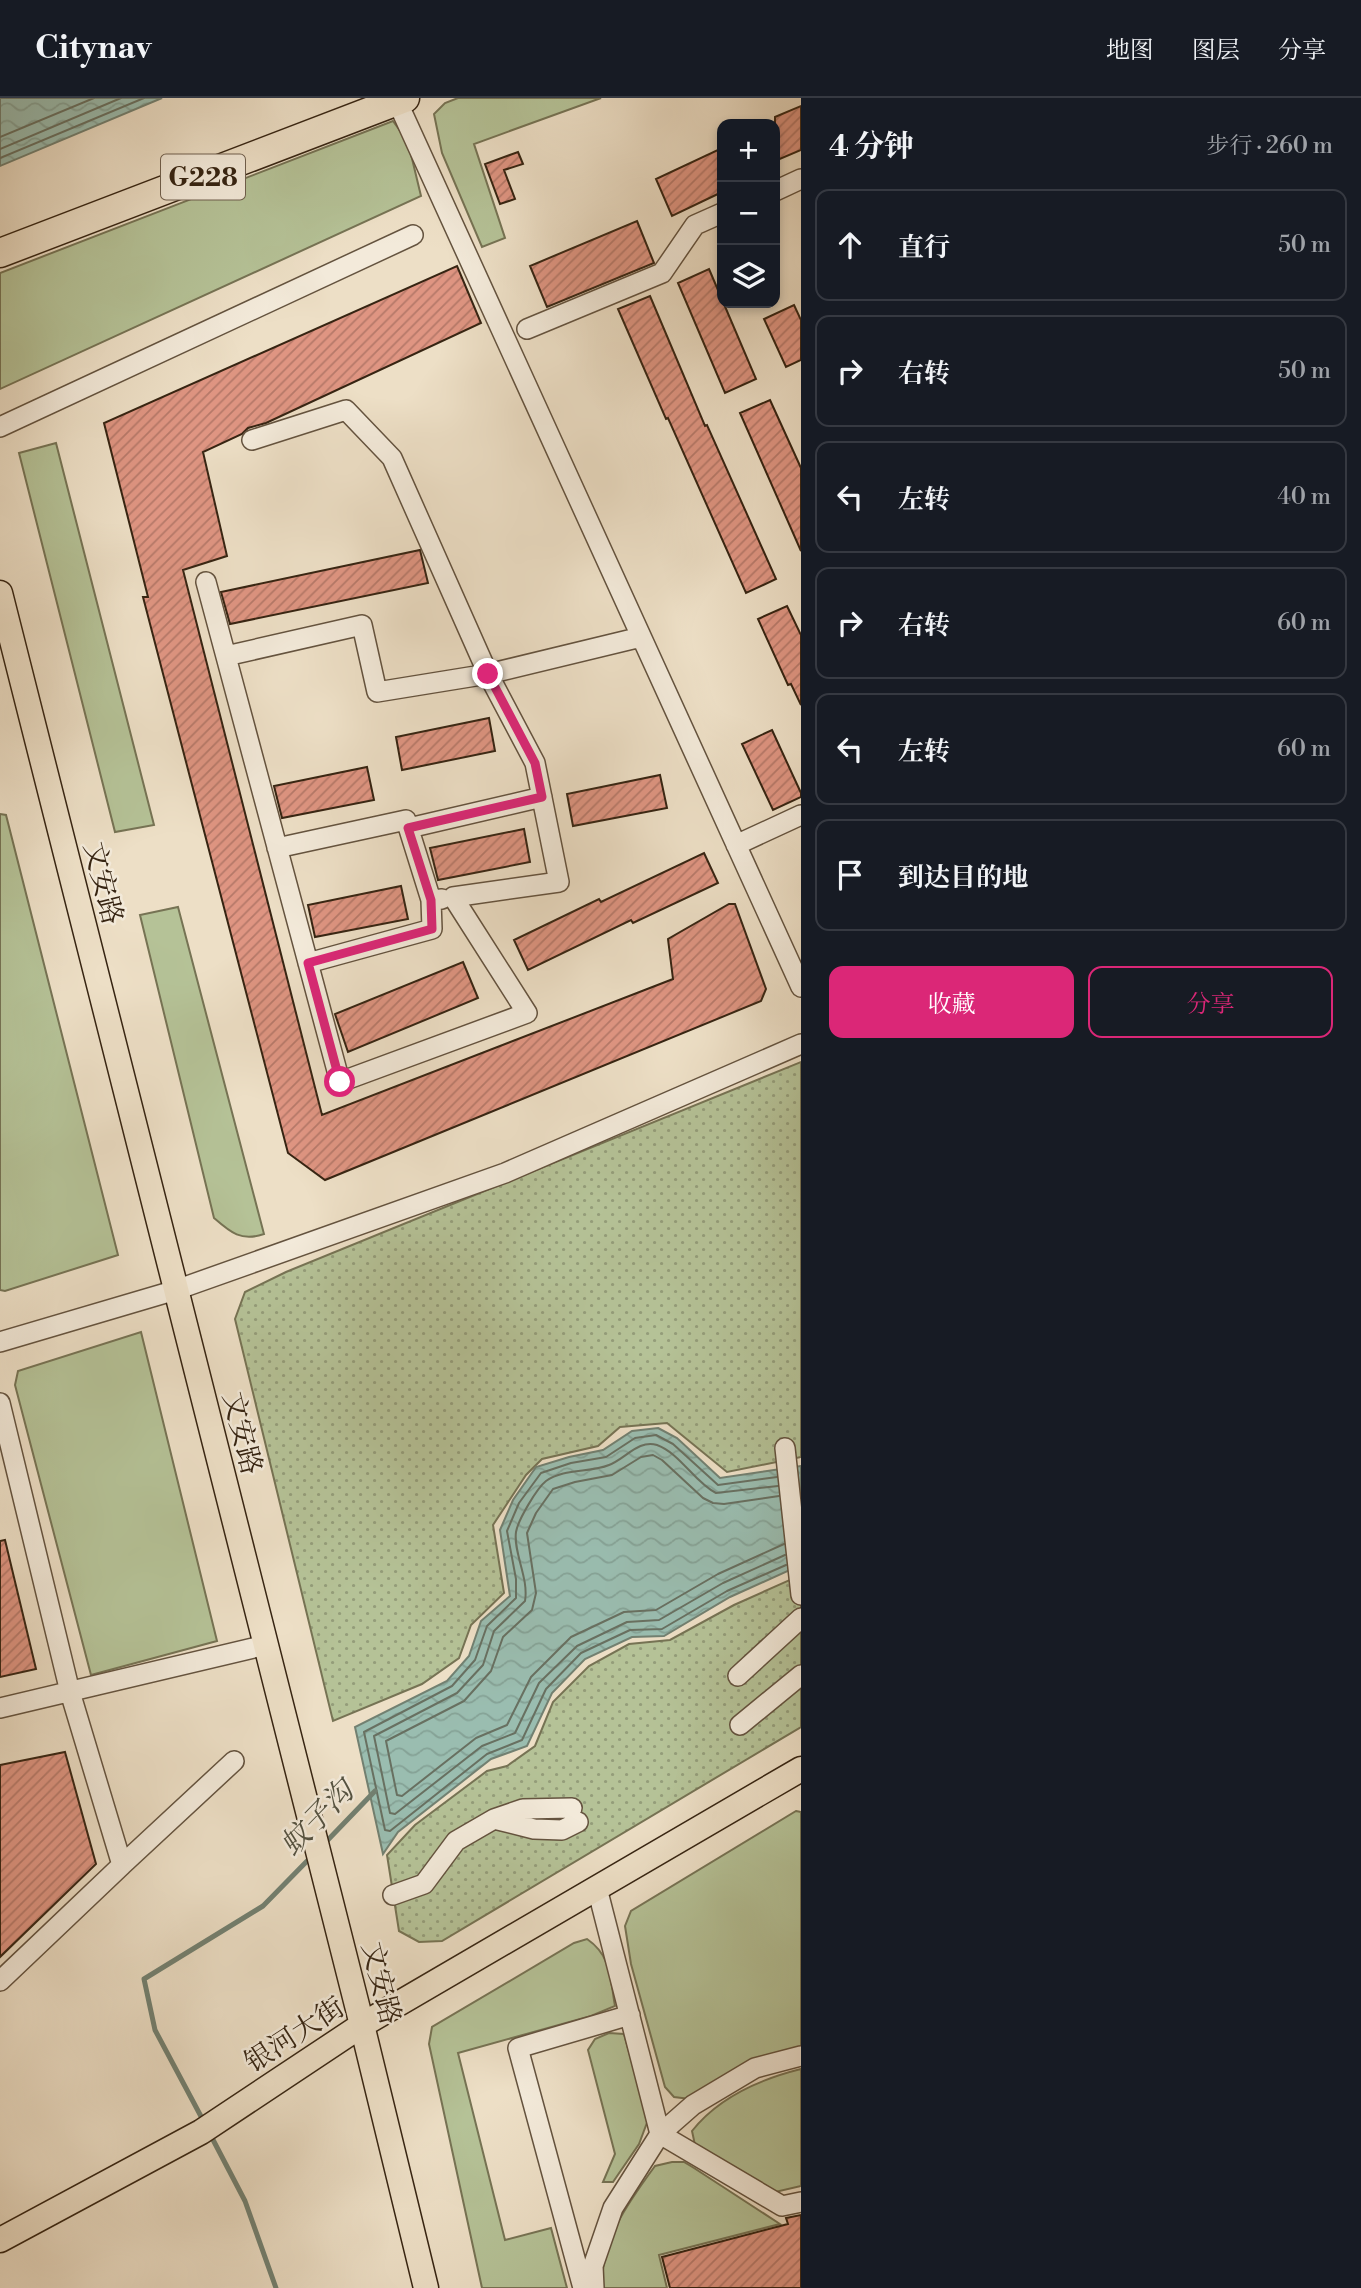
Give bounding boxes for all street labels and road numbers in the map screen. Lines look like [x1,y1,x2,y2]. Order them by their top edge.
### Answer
road number: G228 [161,155,245,200]
street label: 文安路 [75,838,130,928]
street label: 文安路 [214,1388,269,1478]
street label: 文安路 [353,1938,408,2028]
street label: 银河大街 [238,1990,351,2080]

